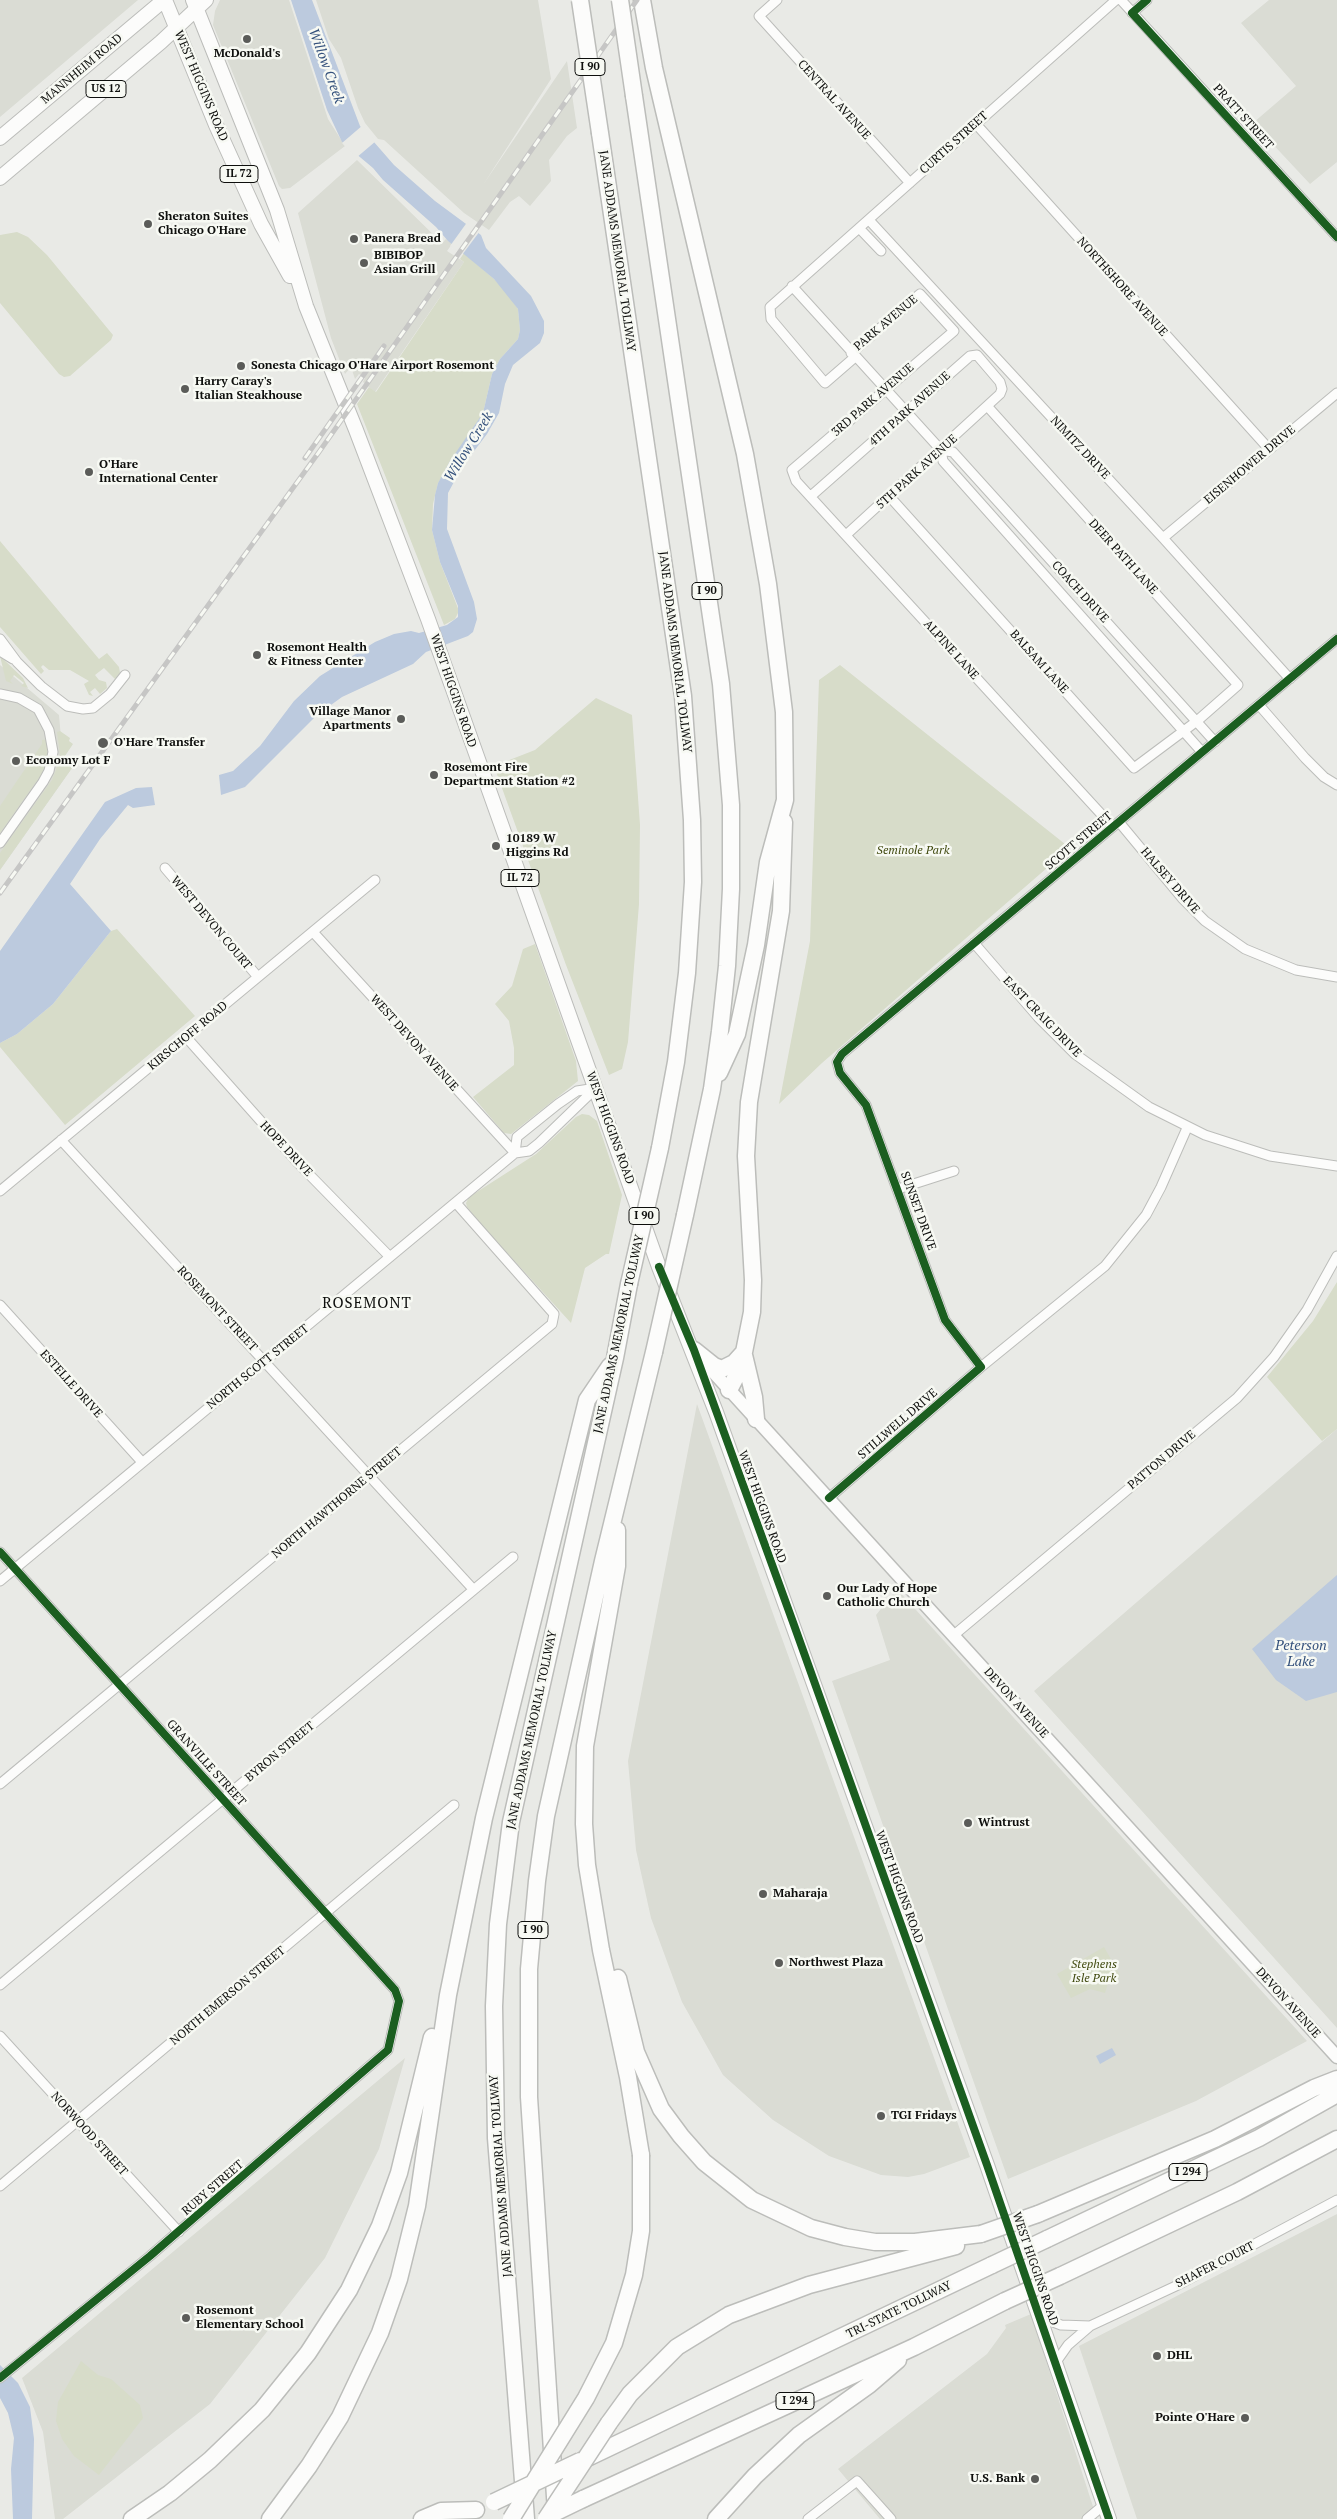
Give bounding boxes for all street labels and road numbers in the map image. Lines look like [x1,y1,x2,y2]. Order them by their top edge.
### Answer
street label: WEST HIGGINS ROAD [171,28,231,144]
street label: MANNHEIM ROAD [38,31,126,107]
street label: CENTRAL AVENUE [794,57,874,143]
road number: I 90 [575,58,605,76]
road number: US 12 [86,80,126,98]
street label: PRATT STREET [1210,81,1276,153]
street label: CURTIS STREET [917,109,991,177]
street label: JANE ADDAMS MEMORIAL TOLLWAY [596,149,638,353]
road number: IL 72 [220,165,258,182]
street label: NORTHSHORE AVENUE [1074,234,1170,340]
street label: PARK AVENUE [851,292,921,354]
street label: 3RD PARK AVENUE [829,360,917,440]
street label: 4TH PARK AVENUE [866,369,954,449]
street label: NIMITZ DRIVE [1047,414,1113,482]
street label: EISENHOWER DRIVE [1201,423,1299,507]
street label: 5TH PARK AVENUE [873,432,961,512]
street label: DEER PATH LANE [1085,516,1161,598]
street label: JANE ADDAMS MEMORIAL TOLLWAY [655,550,695,754]
street label: COACH DRIVE [1049,558,1111,626]
road number: I 90 [692,582,722,600]
street label: ALPINE LANE [920,617,982,683]
street label: BALSAM LANE [1007,627,1071,697]
street label: WEST HIGGINS ROAD [427,632,479,750]
street label: SCOTT STREET [1043,809,1115,873]
street label: HALSEY DRIVE [1137,845,1203,917]
road number: IL 72 [501,870,539,886]
street label: WEST DEVON COURT [168,873,254,973]
street label: EAST CRAIG DRIVE [1000,974,1084,1060]
street label: WEST DEVON AVENUE [367,992,461,1094]
street label: KIRSCHOFF ROAD [145,998,231,1074]
street label: WEST HIGGINS ROAD [583,1070,637,1186]
street label: HOPE DRIVE [257,1118,315,1180]
street label: SUNSET DRIVE [897,1170,939,1252]
road number: I 90 [629,1208,659,1224]
street label: JANE ADDAMS MEMORIAL TOLLWAY [591,1233,647,1435]
street label: ROSEMONT STREET [174,1264,260,1354]
street label: NORTH SCOTT STREET [204,1321,312,1413]
street label: ESTELLE DRIVE [37,1347,105,1421]
street label: STILLWELL DRIVE [855,1386,941,1462]
street label: PATTON DRIVE [1125,1427,1199,1493]
street label: NORTH HAWTHORNE STREET [269,1444,405,1562]
street label: WEST HIGGINS ROAD [735,1449,789,1565]
street label: JANE ADDAMS MEMORIAL TOLLWAY [504,1629,560,1831]
street label: DEVON AVENUE [981,1665,1051,1741]
street label: GRANVILLE STREET [163,1717,249,1809]
street label: BYRON STREET [242,1719,318,1785]
street label: WEST HIGGINS ROAD [872,1829,926,1945]
road number: I 90 [518,1922,548,1938]
street label: NORTH EMERSON STREET [168,1944,288,2048]
street label: DEVON AVENUE [1253,1965,1323,2041]
street label: JANE ADDAMS MEMORIAL TOLLWAY [487,2074,515,2278]
street label: NORWOOD STREET [48,2089,130,2179]
street label: RUBY STREET [179,2157,247,2219]
road number: I 294 [1169,2164,1207,2180]
street label: WEST HIGGINS ROAD [1009,2210,1061,2328]
street label: SHAFER COURT [1173,2239,1257,2291]
street label: TRI-STATE TOLLWAY [844,2278,954,2342]
road number: I 294 [776,2392,814,2410]

